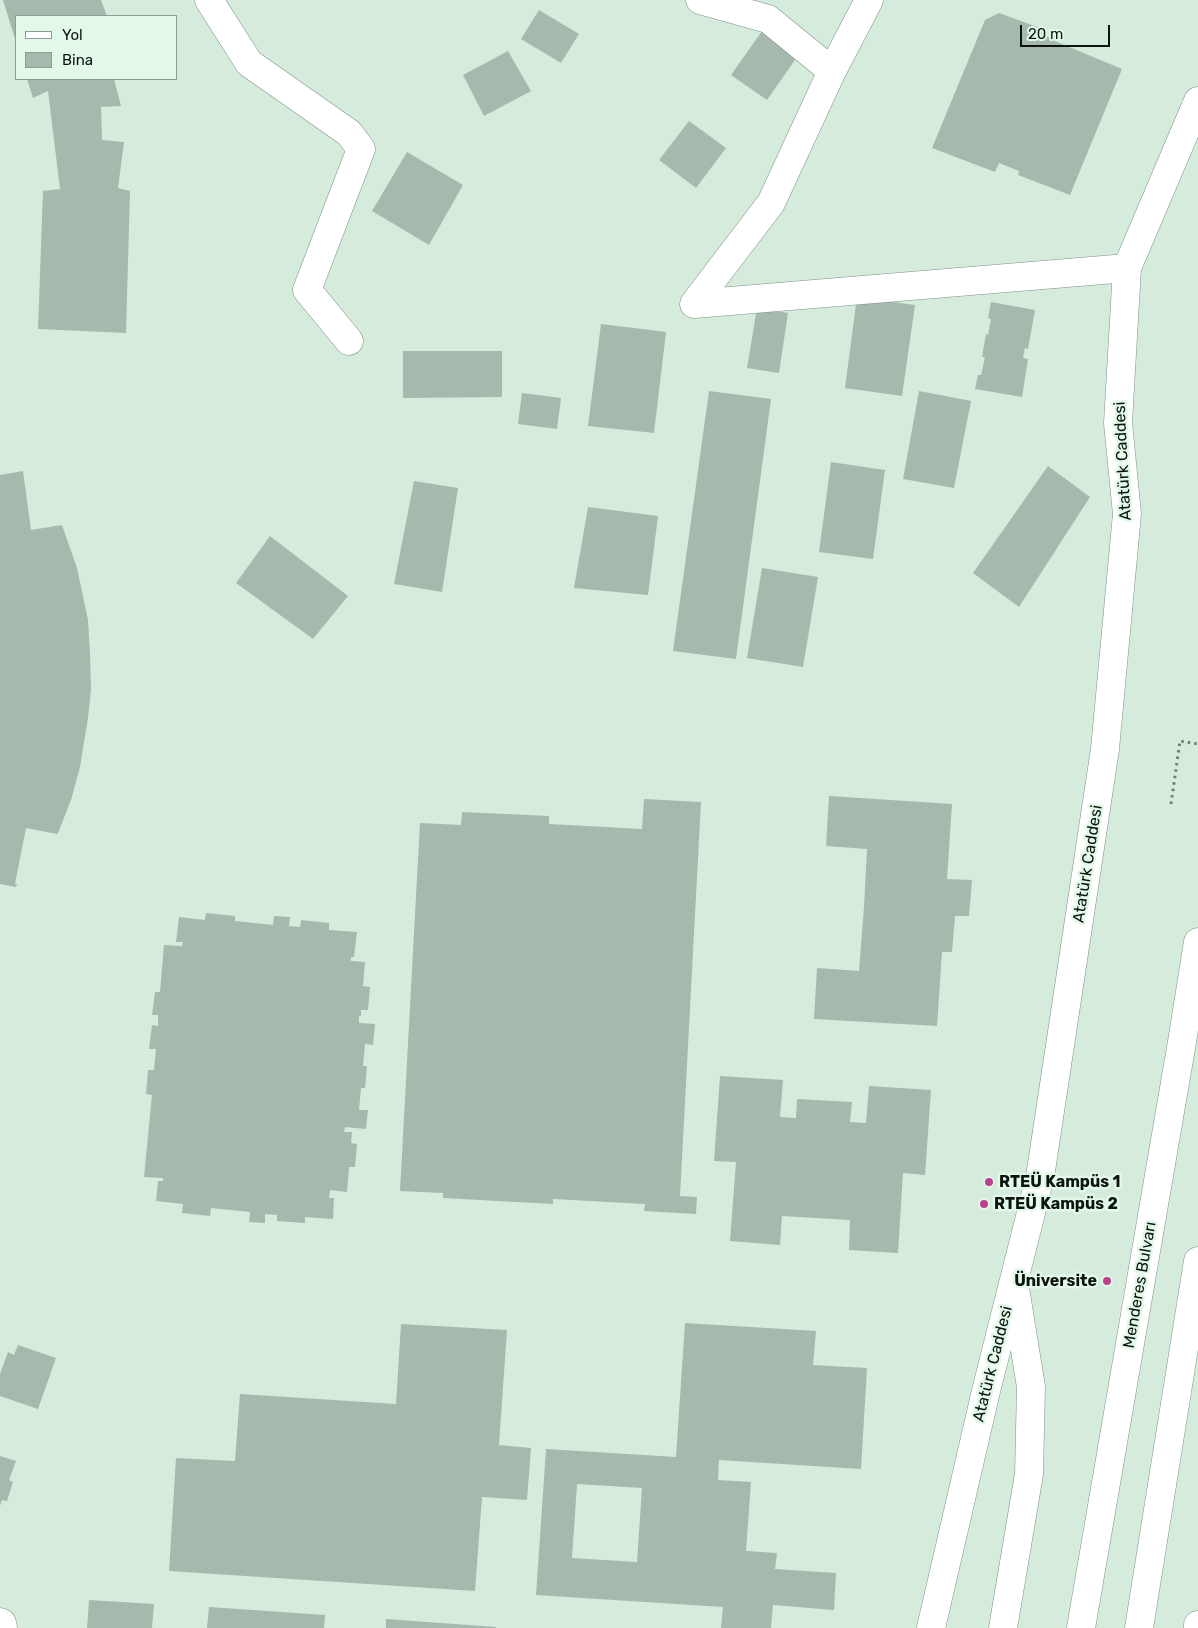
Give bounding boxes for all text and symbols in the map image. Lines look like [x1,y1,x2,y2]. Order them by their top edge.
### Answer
legend [15,15,178,80]
scale bar [1023,15,1113,47]
text: 20 m [1028,25,1063,43]
text: Yol [62,26,83,44]
text: Bina [62,51,93,69]
street label: Atatürk Caddesi [1110,401,1136,521]
street label: Atatürk Caddesi [1069,804,1107,924]
place label: RTEÜ Kampüs 1 [999,1172,1120,1192]
marker: RTEÜ Kampüs 1 [983,1176,995,1188]
place label: RTEÜ Kampüs 2 [994,1194,1118,1214]
marker: RTEÜ Kampüs 2 [978,1198,990,1210]
street label: Menderes Bulvarı [1119,1220,1161,1350]
place label: Üniversite [1014,1271,1097,1291]
marker: Üniversite [1101,1275,1113,1287]
street label: Atatürk Caddesi [969,1304,1017,1424]

